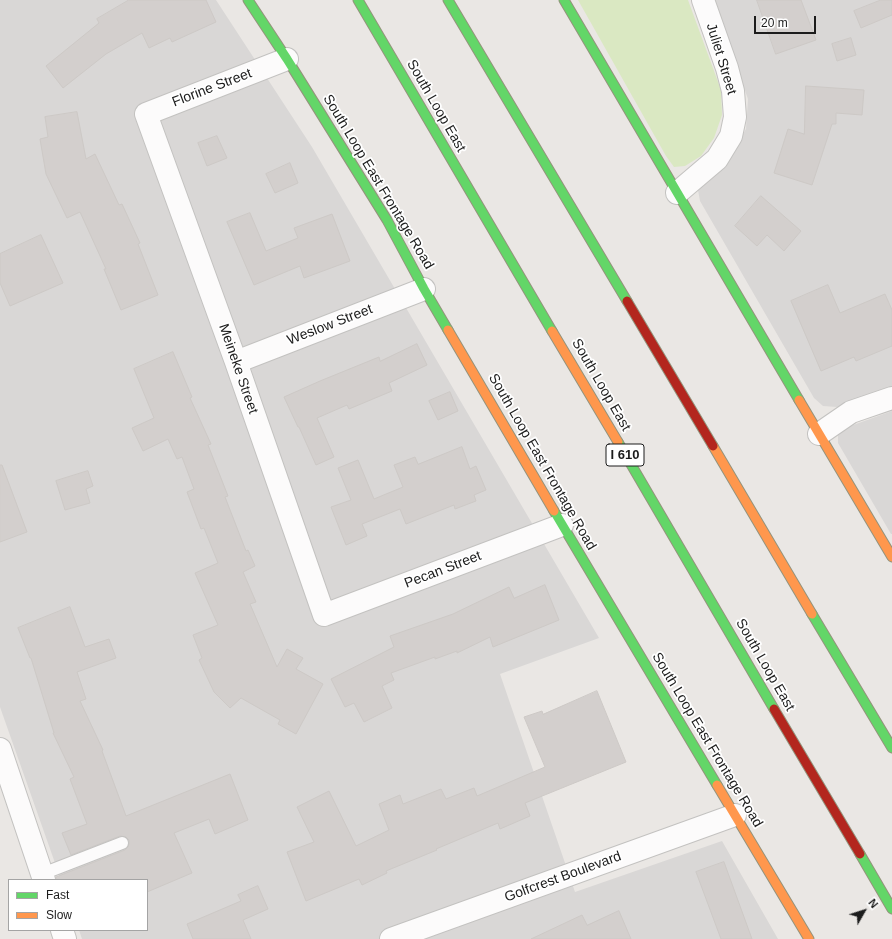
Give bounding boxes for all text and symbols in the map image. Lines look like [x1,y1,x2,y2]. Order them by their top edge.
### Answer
scale bar [756,8,818,34]
text: 20 m [761,16,788,30]
street label: Juliet Street [702,21,740,97]
street label: South Loop East [403,57,469,155]
street label: Florine Street [170,65,254,111]
street label: South Loop East Frontage Road [319,92,437,272]
street label: Weslow Street [285,301,375,349]
street label: Meineke Street [215,322,261,416]
street label: South Loop East [568,336,634,434]
street label: South Loop East Frontage Road [485,371,599,553]
road number: I 610 [606,444,644,466]
street label: Pecan Street [402,548,484,592]
street label: South Loop East [732,616,798,714]
street label: South Loop East Frontage Road [648,650,766,830]
street label: Golfcrest Boulevard [502,848,624,906]
legend [8,879,148,931]
text: Fast [46,888,69,902]
north arrow [844,891,884,931]
text: N [866,897,880,910]
text: Slow [46,908,72,922]

